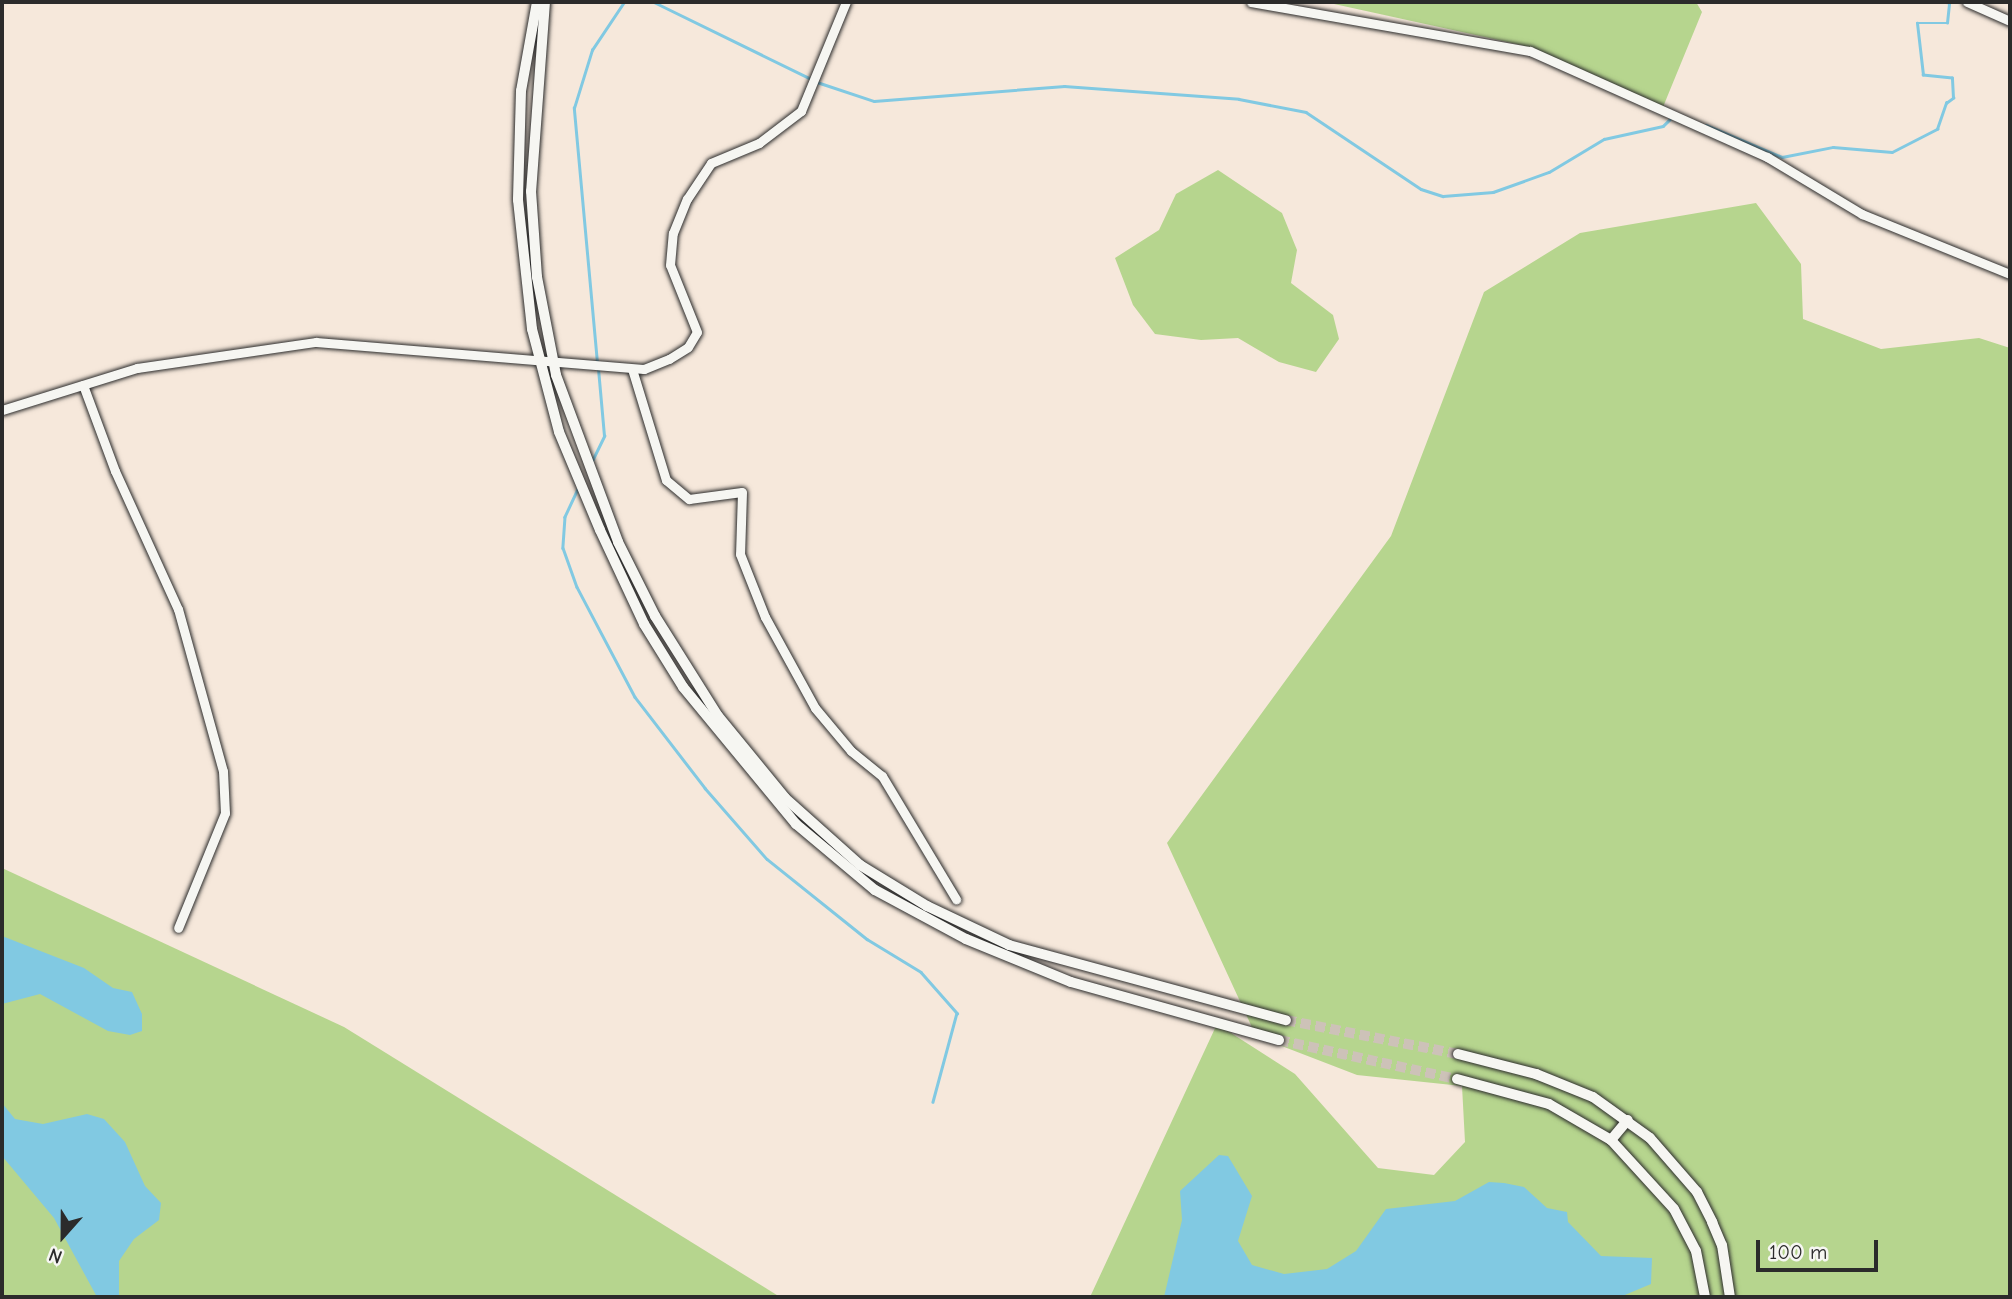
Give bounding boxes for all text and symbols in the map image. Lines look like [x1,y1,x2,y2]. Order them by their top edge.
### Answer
north arrow [28,1201,98,1271]
scale bar [1760,1226,1882,1270]
text: 100 m [1769,1240,1827,1264]
text: N [46,1243,65,1268]

